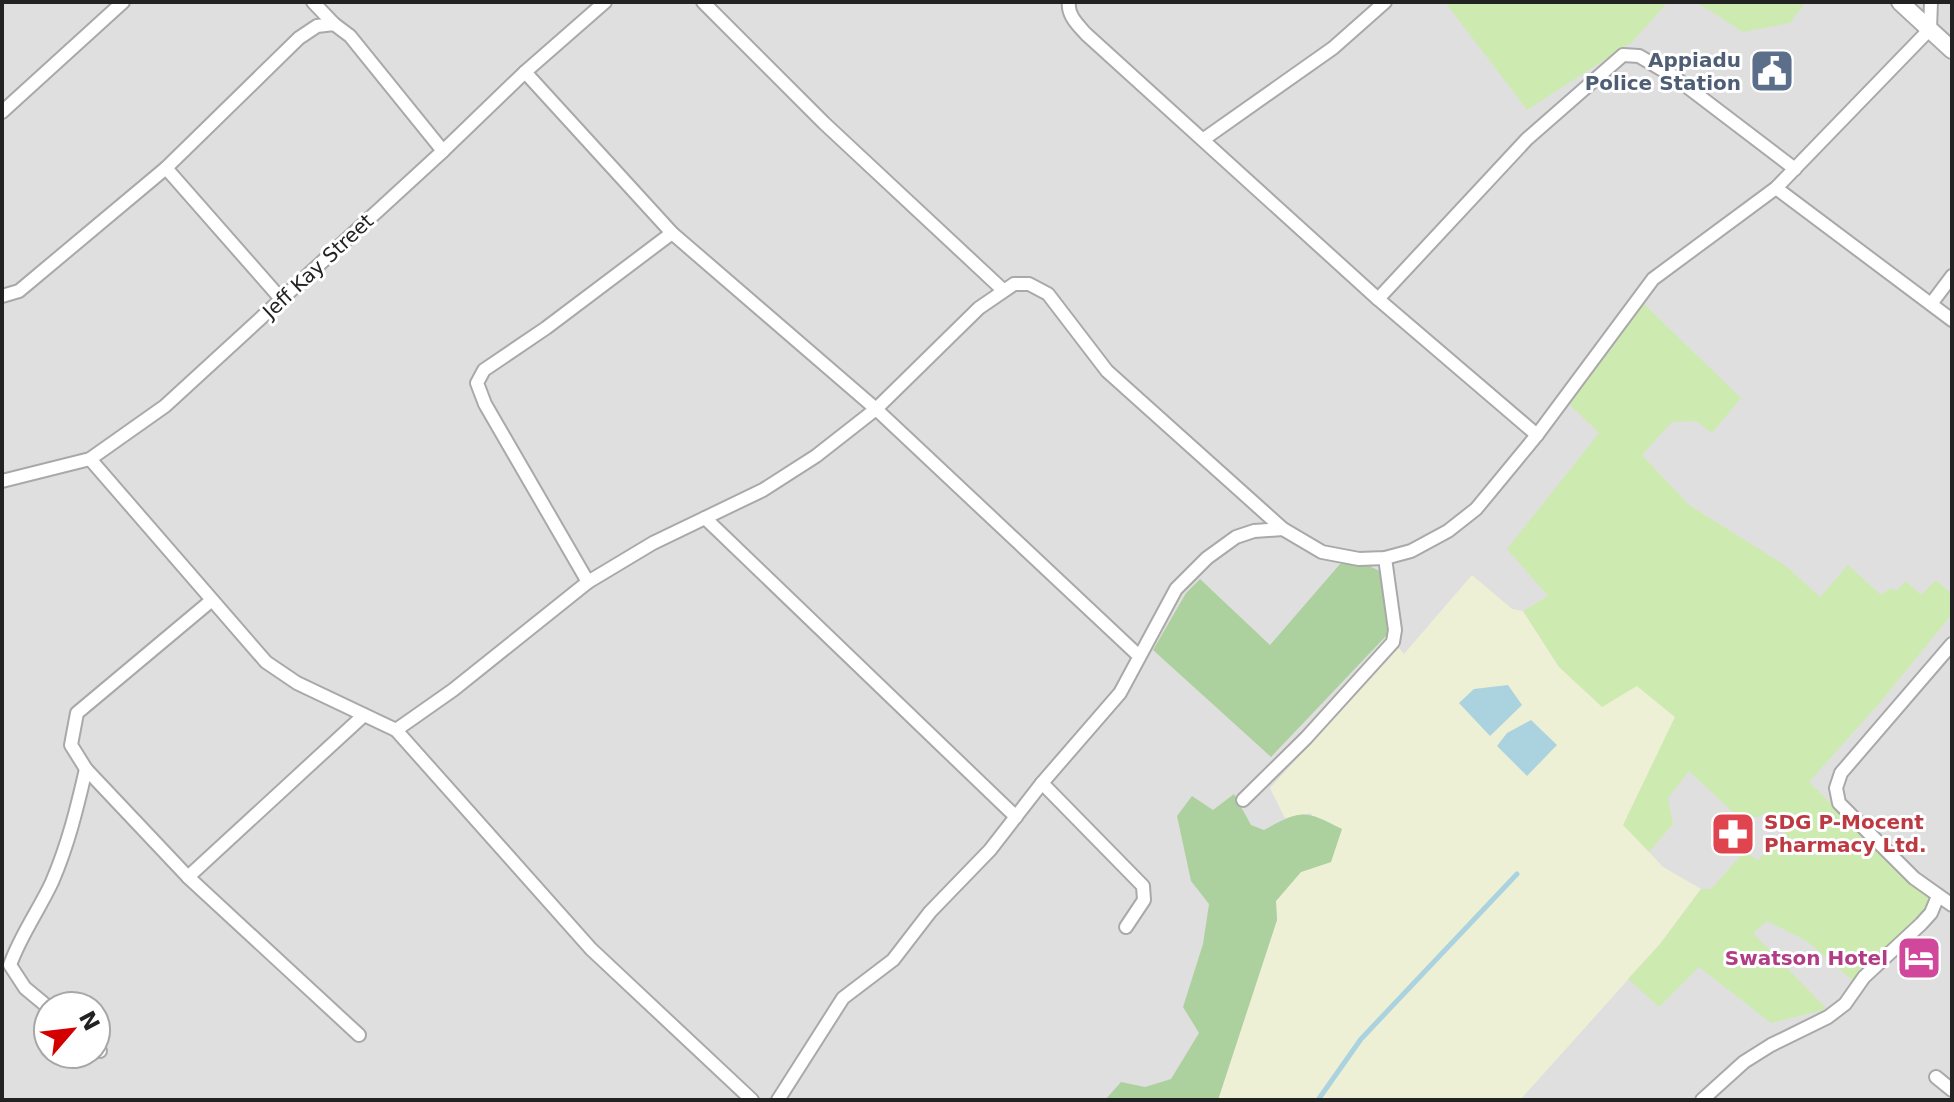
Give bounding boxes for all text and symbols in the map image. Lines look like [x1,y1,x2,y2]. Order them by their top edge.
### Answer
public building icon: Appiadu Police Station [1748,47,1796,95]
place label: Appiadu Police Station [1585,48,1741,95]
street label: Jeff Kay Street [256,209,378,325]
pharmacy icon: SDG P-Mocent Pharmacy Ltd. [1709,810,1757,858]
place label: SDG P-Mocent Pharmacy Ltd. [1764,810,1927,857]
hotel icon: Swatson Hotel [1895,934,1943,982]
place label: Swatson Hotel [1725,946,1888,970]
north arrow [32,990,112,1070]
text: N [74,1007,105,1035]

